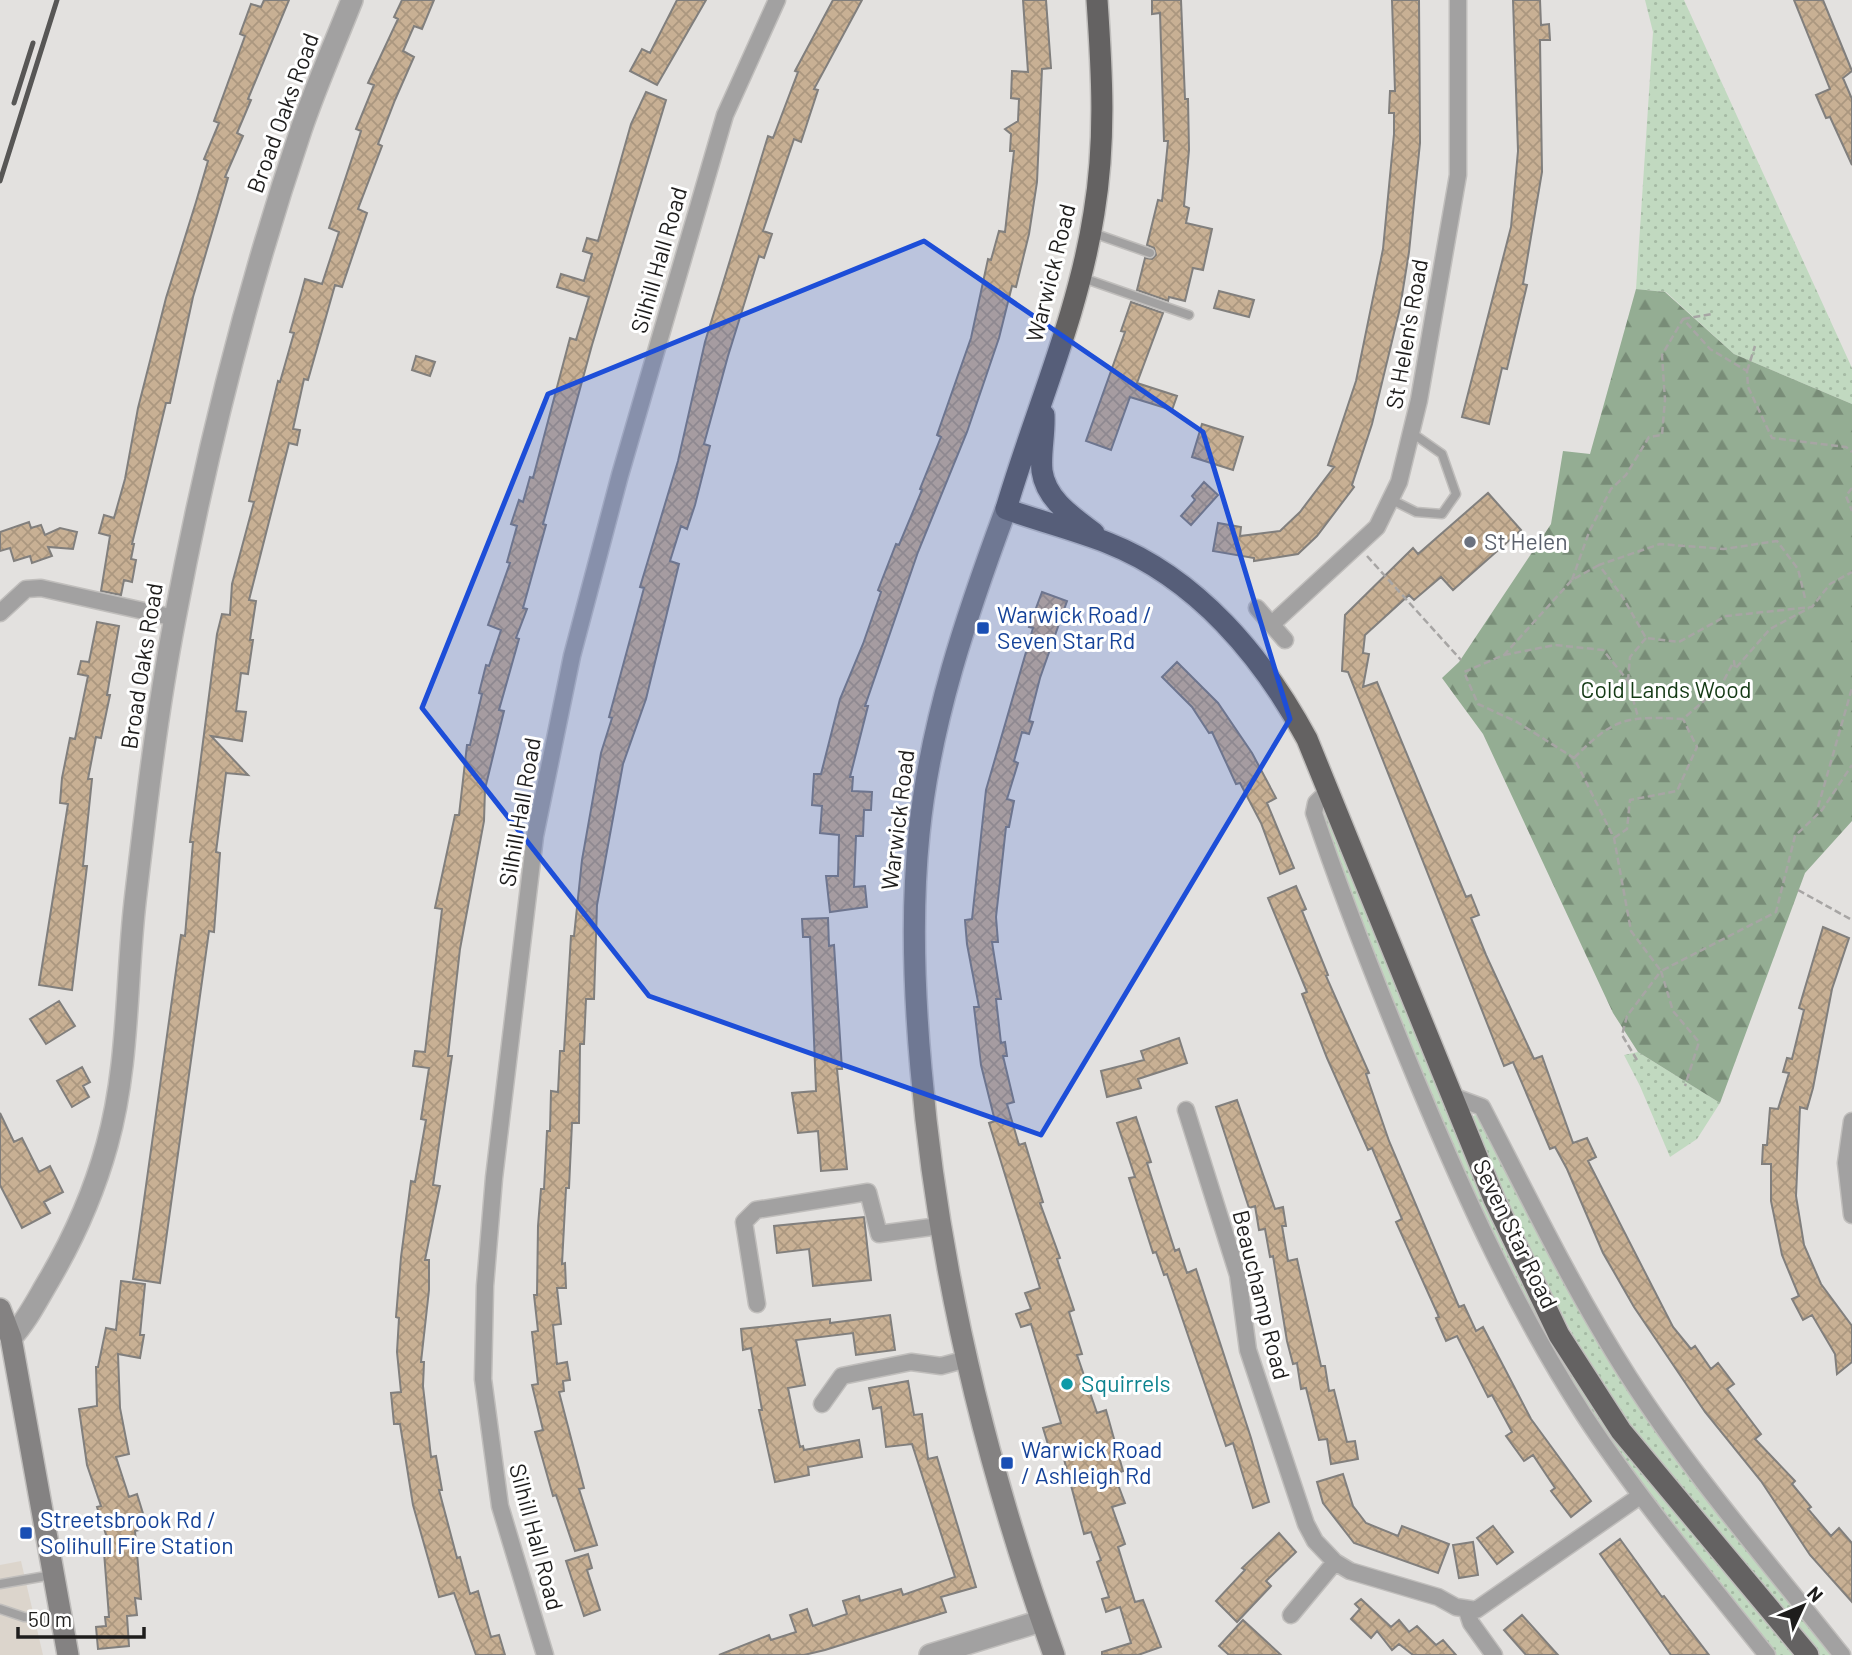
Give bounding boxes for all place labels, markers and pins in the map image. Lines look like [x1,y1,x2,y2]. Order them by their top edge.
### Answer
place label: St Helen [1484,527,1568,555]
marker: St Helen [1462,534,1478,550]
place label: Warwick Road / Seven Star Rd [997,600,1152,654]
marker: Warwick Road / Seven Star Rd [975,620,991,636]
place label: Squirrels [1081,1369,1171,1397]
marker: Squirrels [1059,1376,1075,1392]
place label: Warwick Road / Ashleigh Rd [1021,1435,1162,1489]
marker: Warwick Road / Ashleigh Rd [999,1455,1015,1471]
place label: Streetsbrook Rd / Solihull Fire Station [40,1505,234,1559]
marker: Streetsbrook Rd / Solihull Fire Station [18,1525,34,1541]

